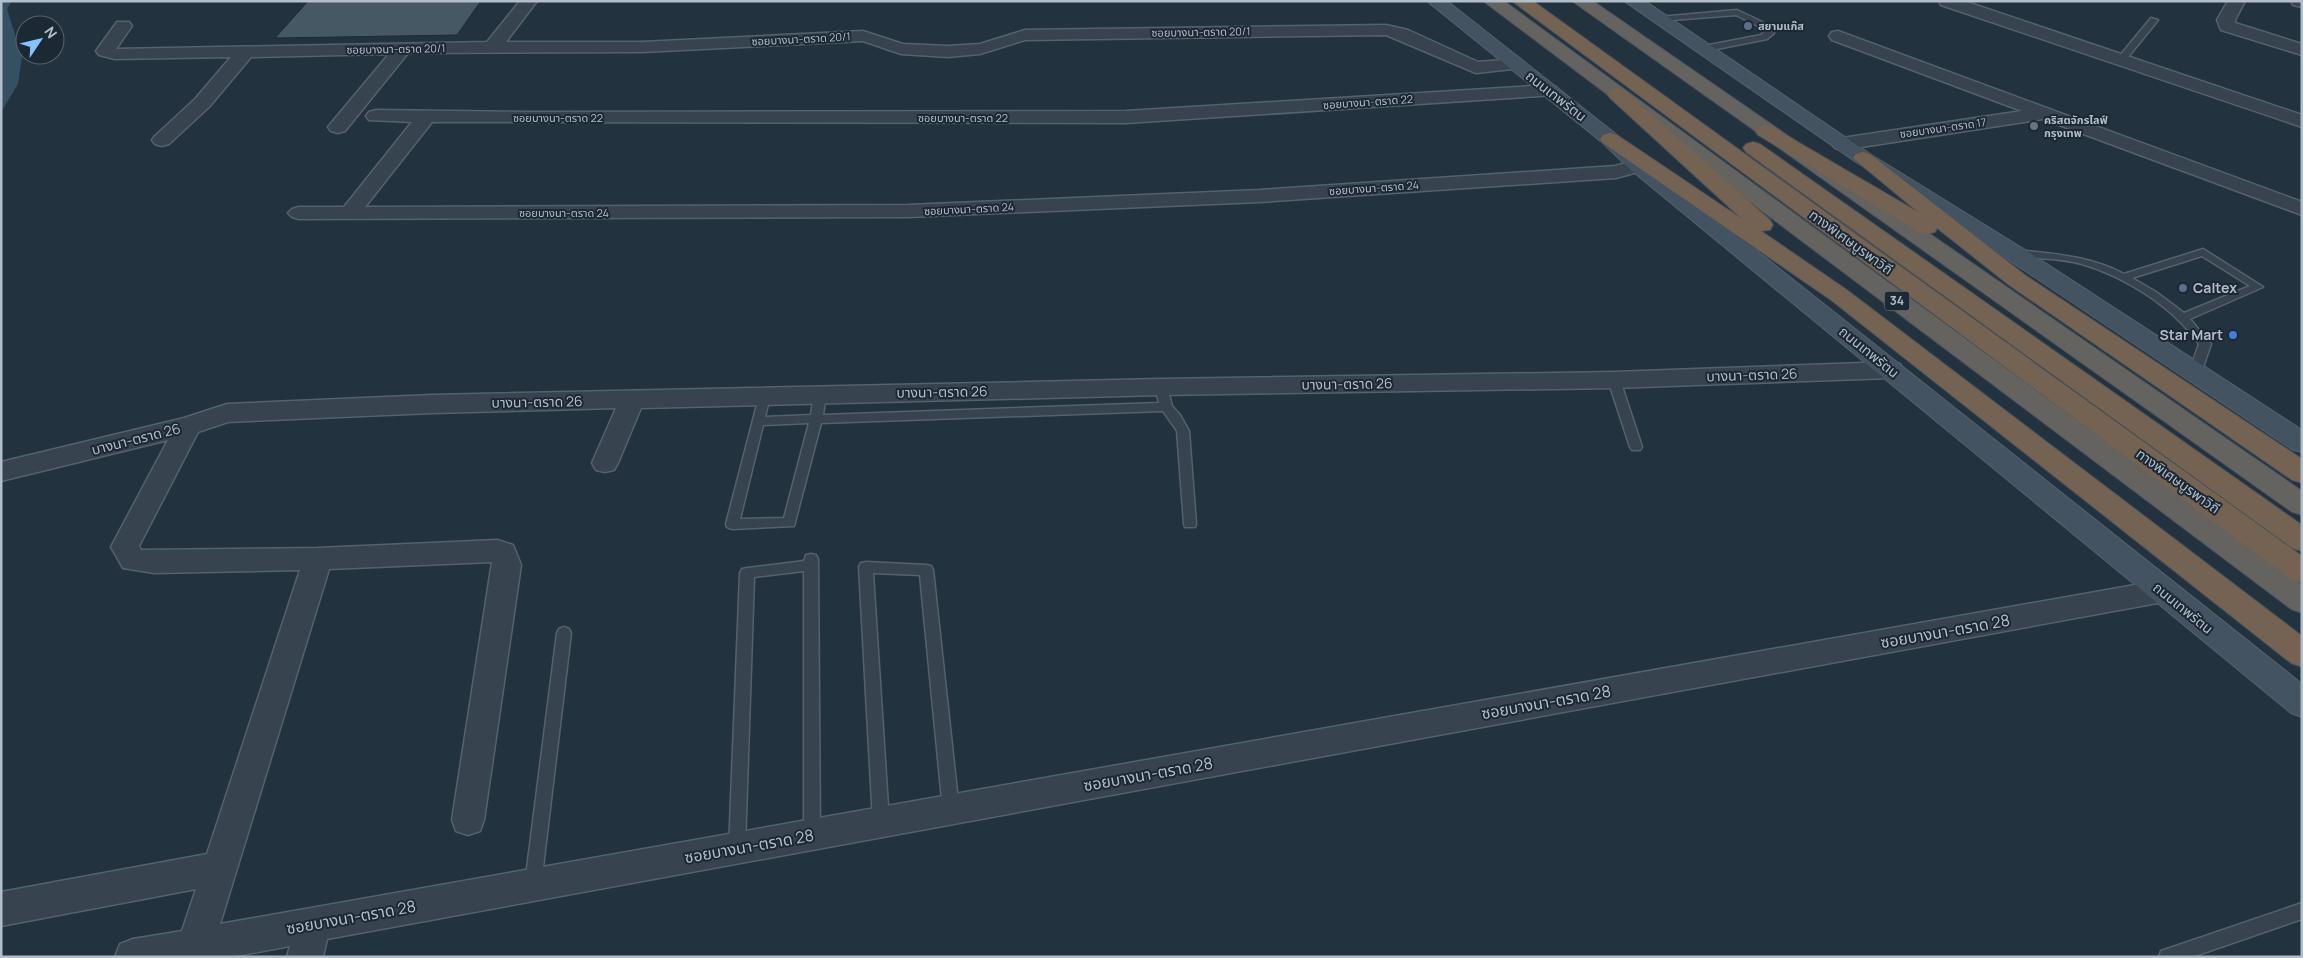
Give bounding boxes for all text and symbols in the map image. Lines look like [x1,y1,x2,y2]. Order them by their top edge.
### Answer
north arrow [15,15,65,65]
place label: สยามแก๊ส [1758,18,1804,33]
marker: สยามแก๊ส [1742,20,1754,32]
text: N [40,23,62,42]
street label: ซอยบางนา-ตราด 20/1 [1151,23,1251,40]
street label: ซอยบางนา-ตราด 20/1 [751,28,851,49]
street label: ซอยบางนา-ตราด 20/1 [346,40,446,57]
street label: ถนนเทพรัตน [1522,66,1591,125]
street label: ซอยบางนา-ตราด 22 [1322,91,1413,112]
street label: ซอยบางนา-ตราด 22 [513,110,603,125]
street label: ซอยบางนา-ตราด 22 [918,110,1008,125]
place label: คริสตจักรไลฟ์ กรุงเทพ [2044,112,2108,140]
street label: ซอยบางนา-ตราด 17 [1899,114,1987,141]
marker: คริสตจักรไลฟ์ กรุงเทพ [2028,120,2040,132]
street label: ซอยบางนา-ตราด 24 [1328,177,1419,198]
street label: ซอยบางนา-ตราด 24 [924,199,1014,218]
street label: ซอยบางนา-ตราด 24 [519,205,609,220]
street label: ทางพิเศษบูรพาวิถี [1806,205,1897,278]
place label: Caltex [2193,278,2237,297]
marker: Caltex [2177,282,2189,294]
road number: 34 [1884,292,1910,310]
street label: ถนนเทพรัตน [1835,321,1903,382]
place label: Star Mart [2160,325,2223,344]
marker: Star Mart [2227,329,2239,341]
street label: บางนา-ตราด 26 [1706,363,1798,386]
street label: บางนา-ตราด 26 [1301,373,1393,394]
street label: บางนา-ตราด 26 [896,381,988,402]
street label: บางนา-ตราด 26 [491,391,583,412]
street label: บางนา-ตราด 26 [89,418,182,459]
street label: ทางพิเศษบูรพาวิถี [2133,444,2224,517]
street label: ถนนเทพรัตน [2149,577,2217,638]
street label: ซอยบางนา-ตราด 28 [1878,609,2012,653]
street label: ซอยบางนา-ตราด 28 [1479,680,1613,724]
street label: ซอยบางนา-ตราด 28 [1081,752,1215,796]
street label: ซอยบางนา-ตราด 28 [682,824,816,868]
street label: ซอยบางนา-ตราด 28 [284,895,418,939]

